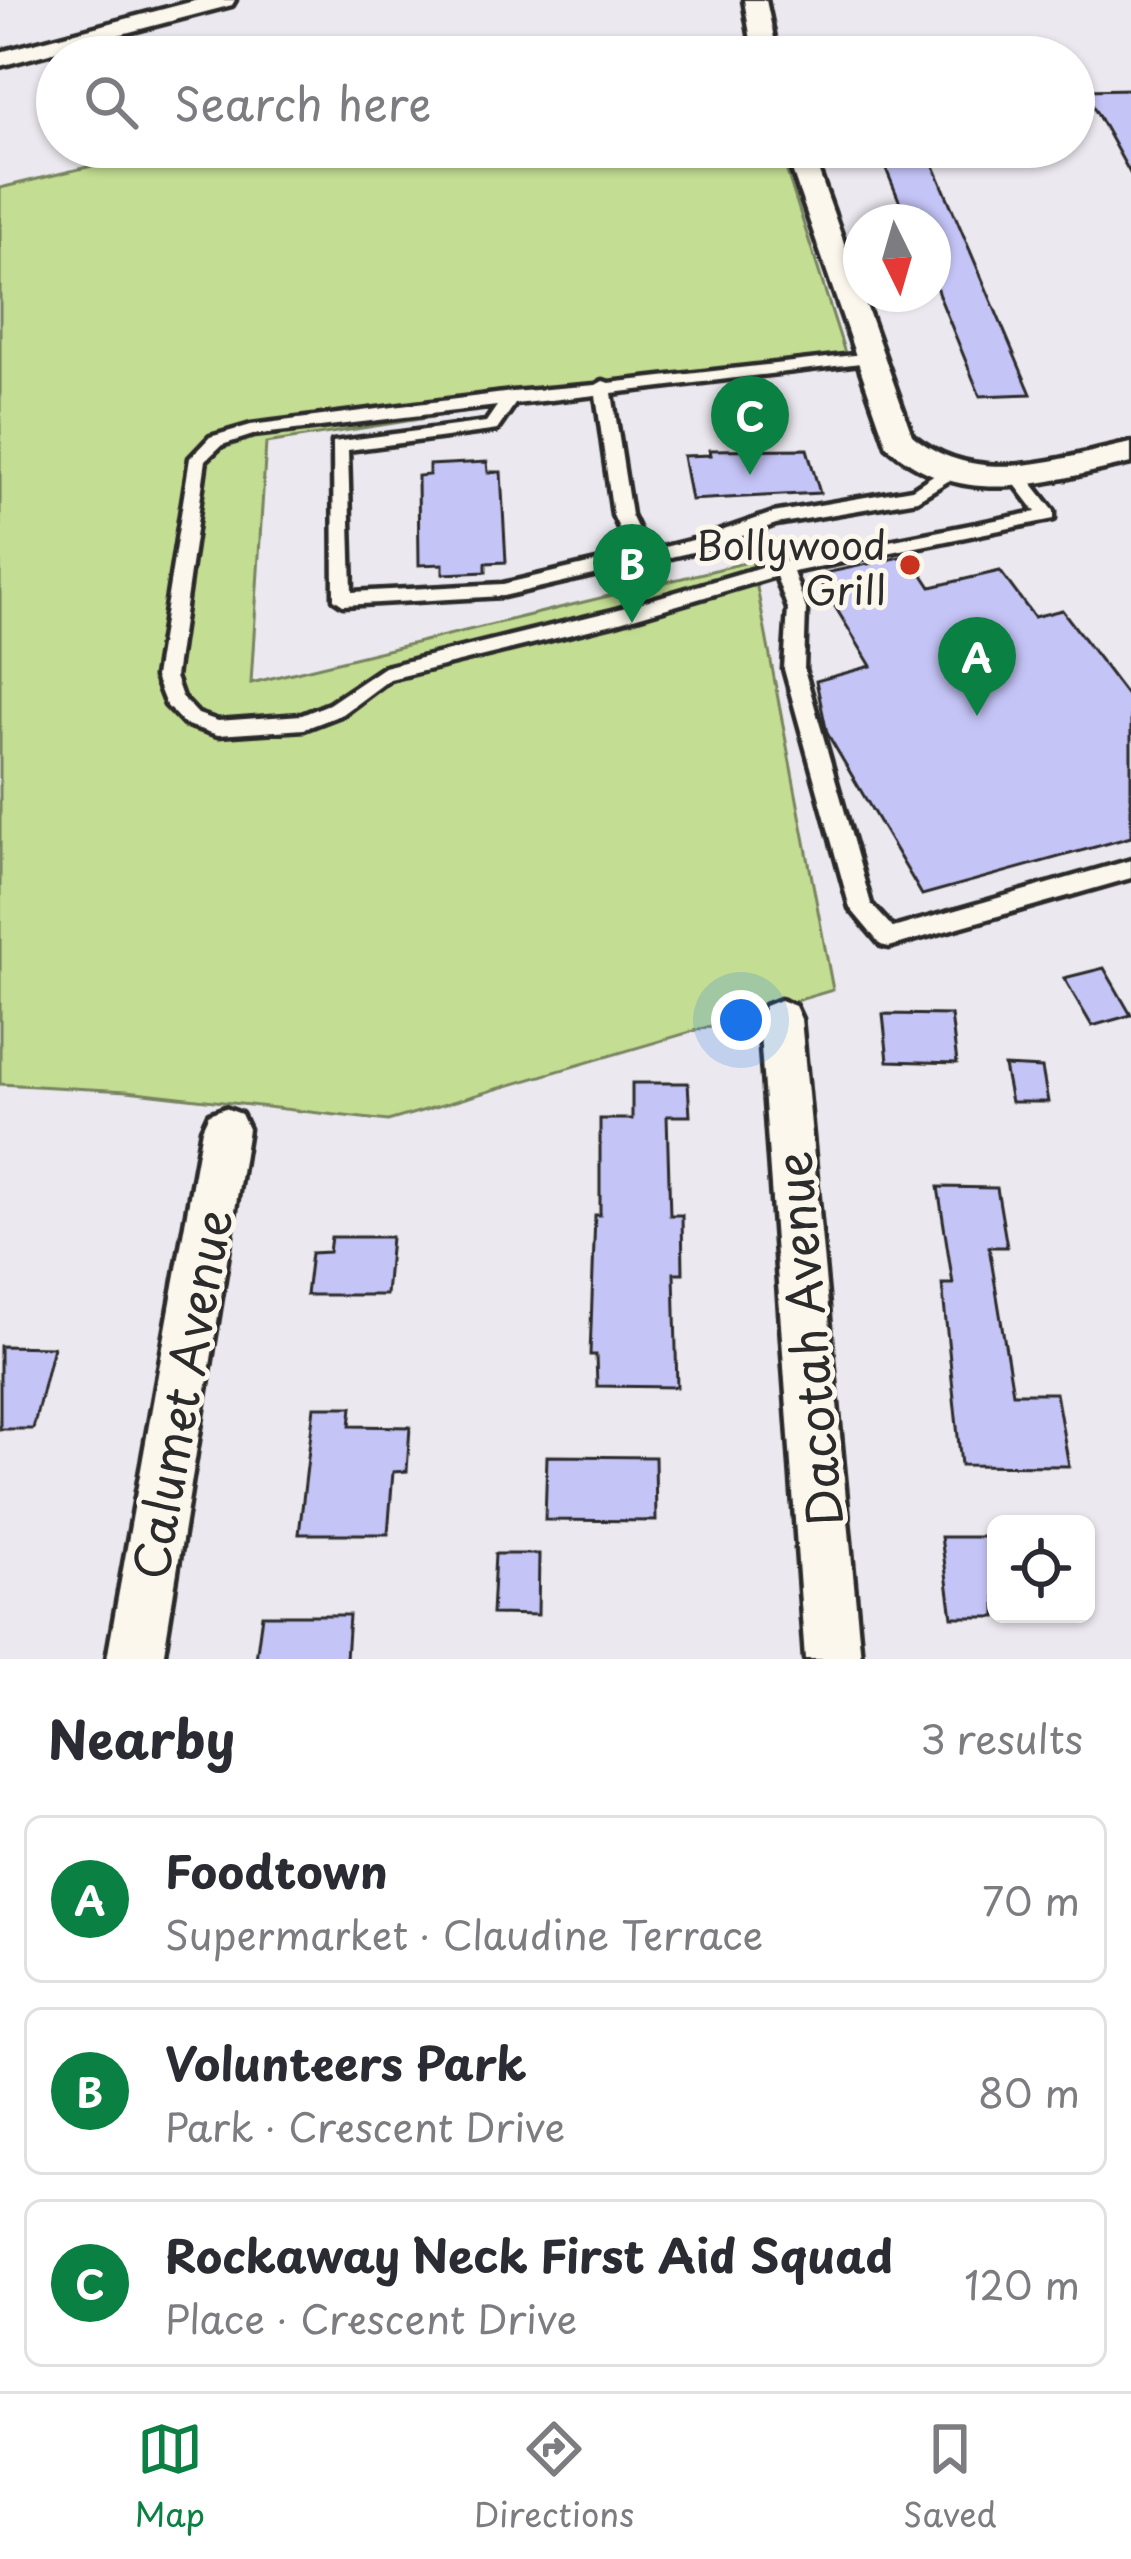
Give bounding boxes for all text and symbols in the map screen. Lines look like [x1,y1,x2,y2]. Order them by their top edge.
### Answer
search box [36,36,1095,168]
text: Search here [174,68,431,136]
icon: search [78,69,144,135]
north arrow [843,204,951,312]
pin: C [711,376,789,475]
place label: Bollywood Grill [696,514,886,618]
pin: B [593,524,671,623]
marker: Bollywood Grill [897,552,923,578]
pin: A [938,617,1016,716]
your location [711,990,771,1050]
street label: Dacotah Avenue [755,1149,859,1529]
street label: Calumet Avenue [112,1203,248,1585]
map controls [987,1515,1095,1623]
button: locate [987,1515,1095,1623]
text: Nearby [48,1699,235,1776]
text: 3 results [920,1708,1083,1767]
text: Foodtown [165,1836,388,1904]
text: A [75,1870,105,1929]
text: 70 m [982,1870,1080,1929]
text: Supermarket · Claudine Terrace [165,1904,763,1963]
text: Volunteers Park [165,2028,527,2096]
text: B [77,2062,103,2121]
text: 80 m [978,2062,1080,2121]
text: Park · Crescent Drive [165,2096,565,2155]
text: Rockaway Neck First Aid Squad [165,2220,892,2288]
text: C [75,2254,105,2313]
text: 120 m [964,2254,1080,2313]
text: Place · Crescent Drive [165,2288,577,2347]
tab: Map [134,2416,205,2538]
tab: Directions [474,2416,634,2538]
tab: Saved [903,2416,997,2538]

